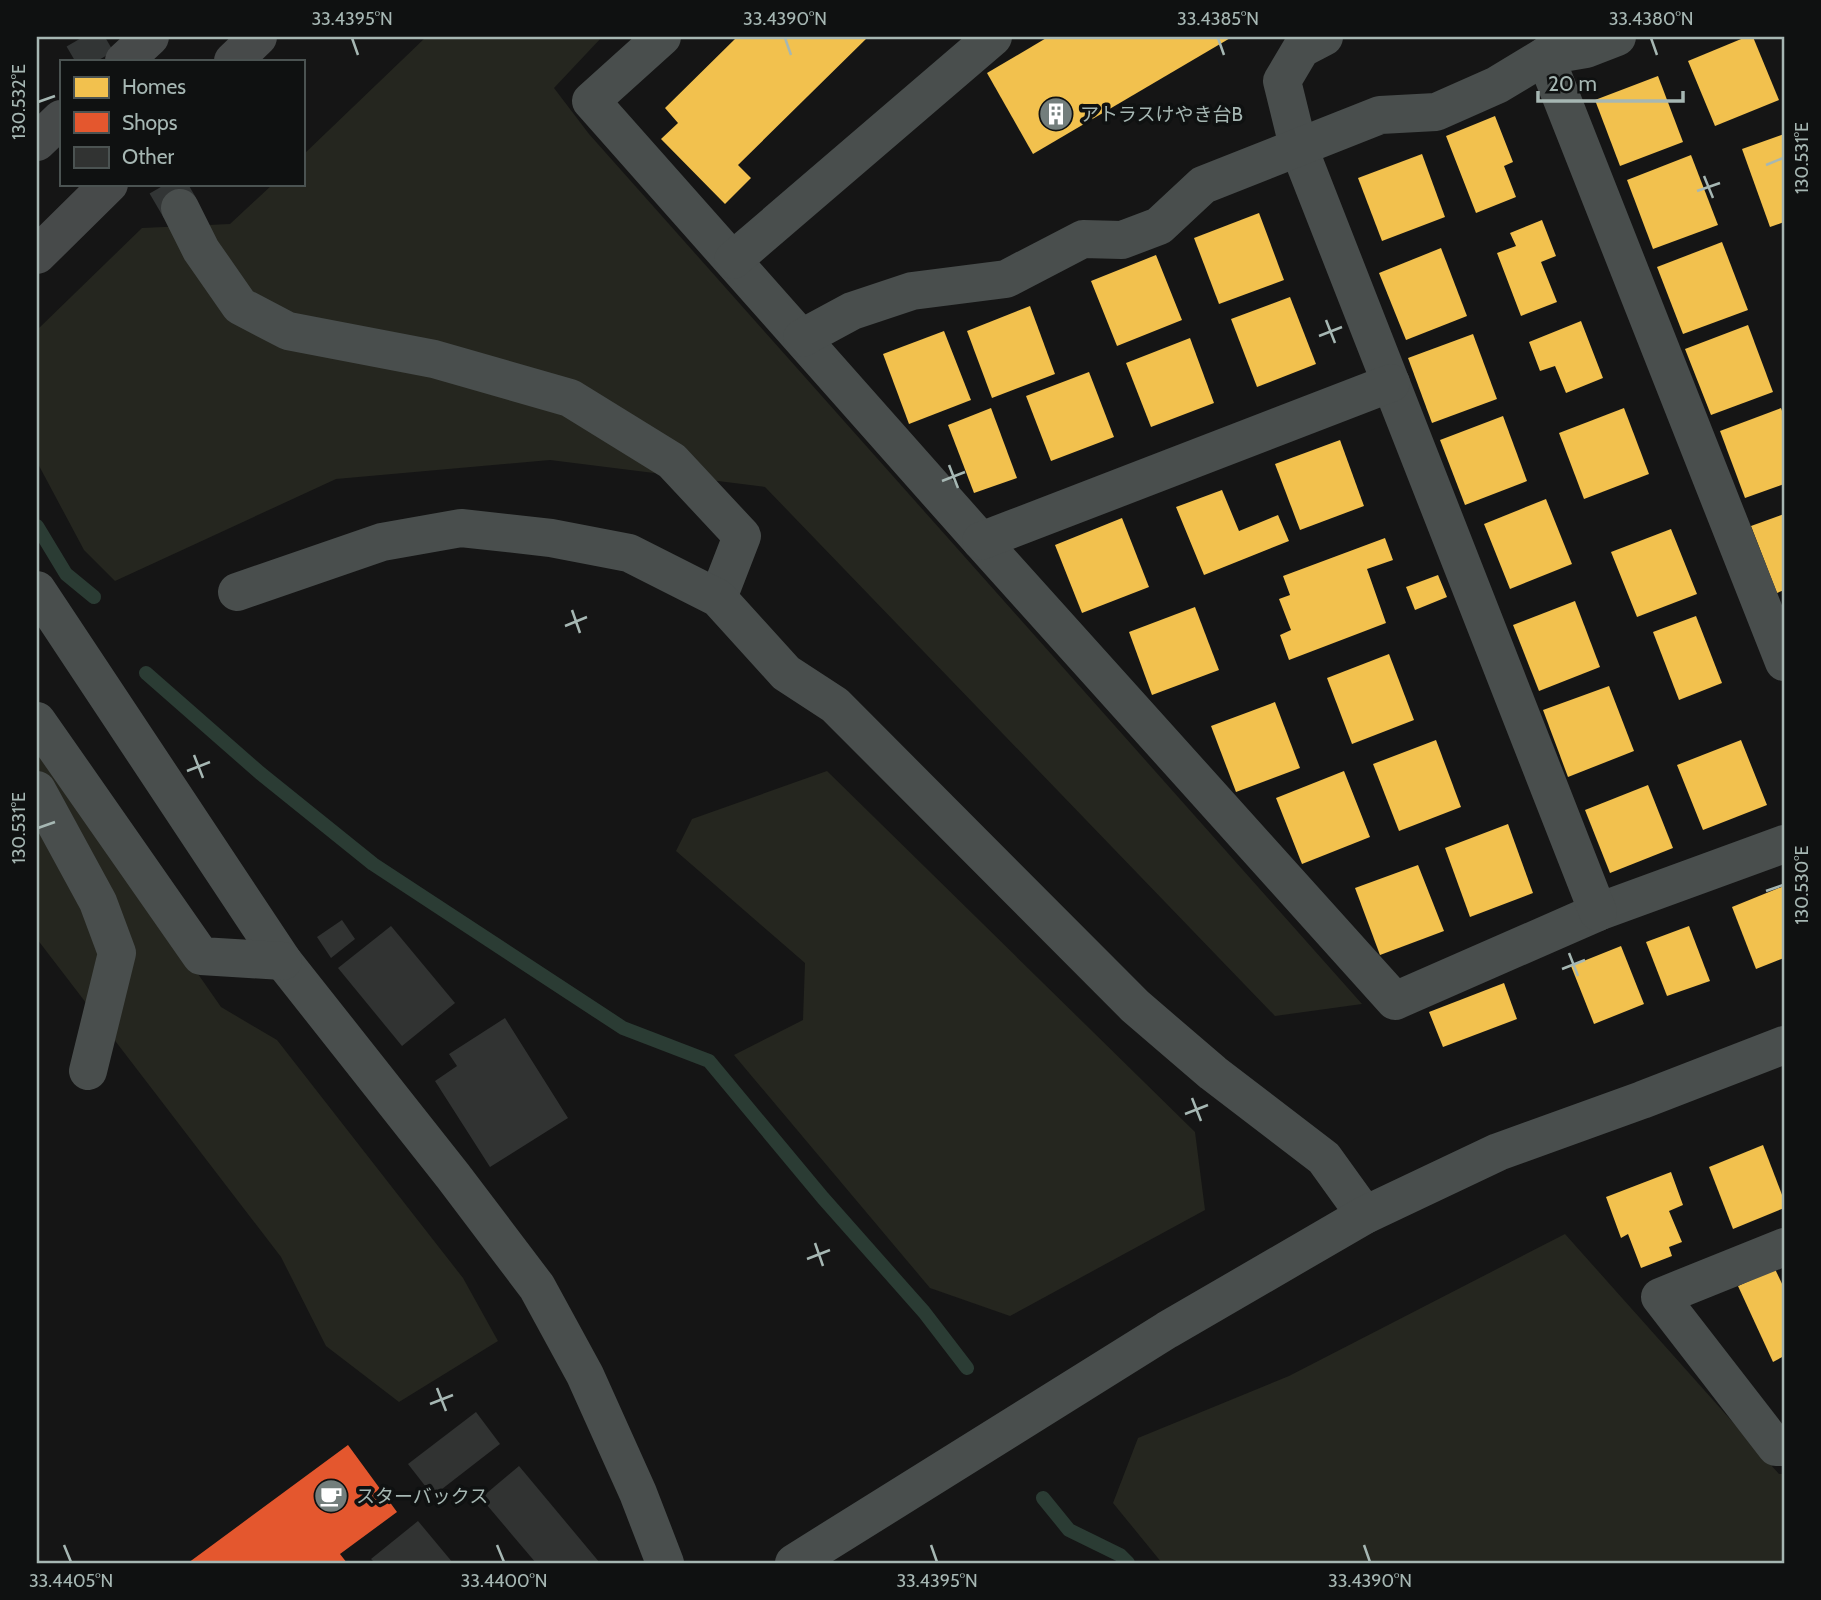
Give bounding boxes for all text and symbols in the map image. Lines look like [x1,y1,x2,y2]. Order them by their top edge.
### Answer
text: 33.4395°N [311,8,393,30]
text: 33.4390°N [743,8,827,30]
text: 33.4385°N [1177,8,1259,30]
text: 33.4380°N [1609,8,1693,30]
legend [60,60,304,186]
scale bar [1538,60,1683,104]
text: 130.532°E [8,64,30,140]
text: 20 m [1548,71,1597,96]
text: Homes [122,74,186,99]
building icon: アトラスけやき台B [1037,95,1075,133]
place label: アトラスけやき台B [1080,103,1243,126]
text: Shops [122,110,178,135]
text: 130.531°E [1791,122,1813,194]
text: Other [122,144,174,169]
text: 130.531°E [8,792,30,864]
text: 130.530°E [1791,846,1813,924]
cafe icon: スターバックス [312,1477,350,1515]
place label: スターバックス [356,1485,488,1508]
text: 33.4405°N [29,1570,113,1592]
text: 33.4400°N [460,1570,548,1592]
text: 33.4395°N [896,1570,978,1592]
text: 33.4390°N [1328,1570,1412,1592]

